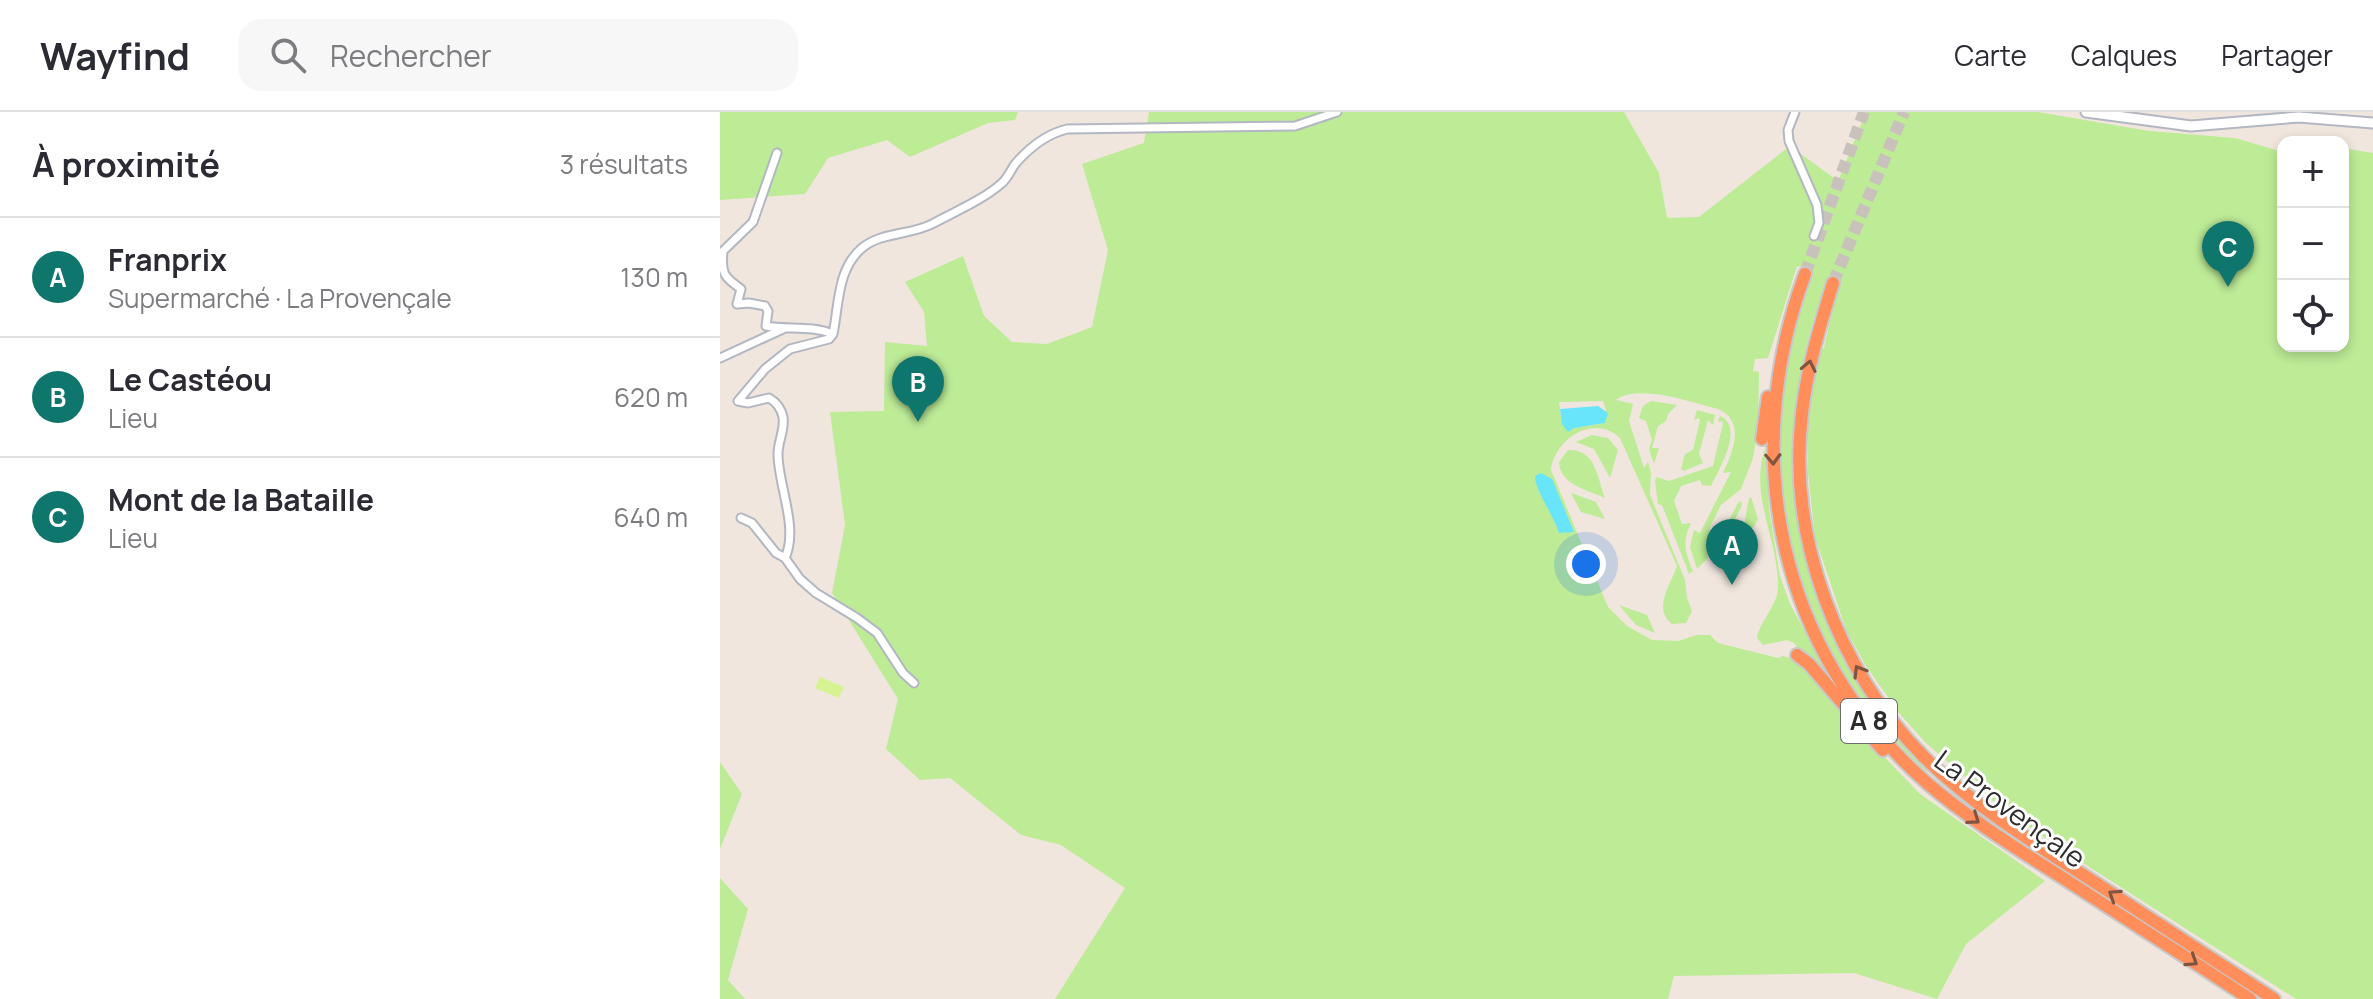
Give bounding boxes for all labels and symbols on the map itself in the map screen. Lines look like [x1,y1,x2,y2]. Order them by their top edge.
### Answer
pin: C [2202,221,2254,287]
pin: B [892,356,944,422]
one-way arrow [1800,360,1817,373]
one-way arrow [1764,453,1781,466]
pin: A [1706,519,1758,585]
your location [1566,544,1606,584]
one-way arrow [1853,665,1869,680]
road number: A 8 [1841,699,1897,743]
street label: La Provençale [1927,740,2094,876]
one-way arrow [1966,809,1980,824]
one-way arrow [2109,890,2123,905]
one-way arrow [2183,952,2197,967]

